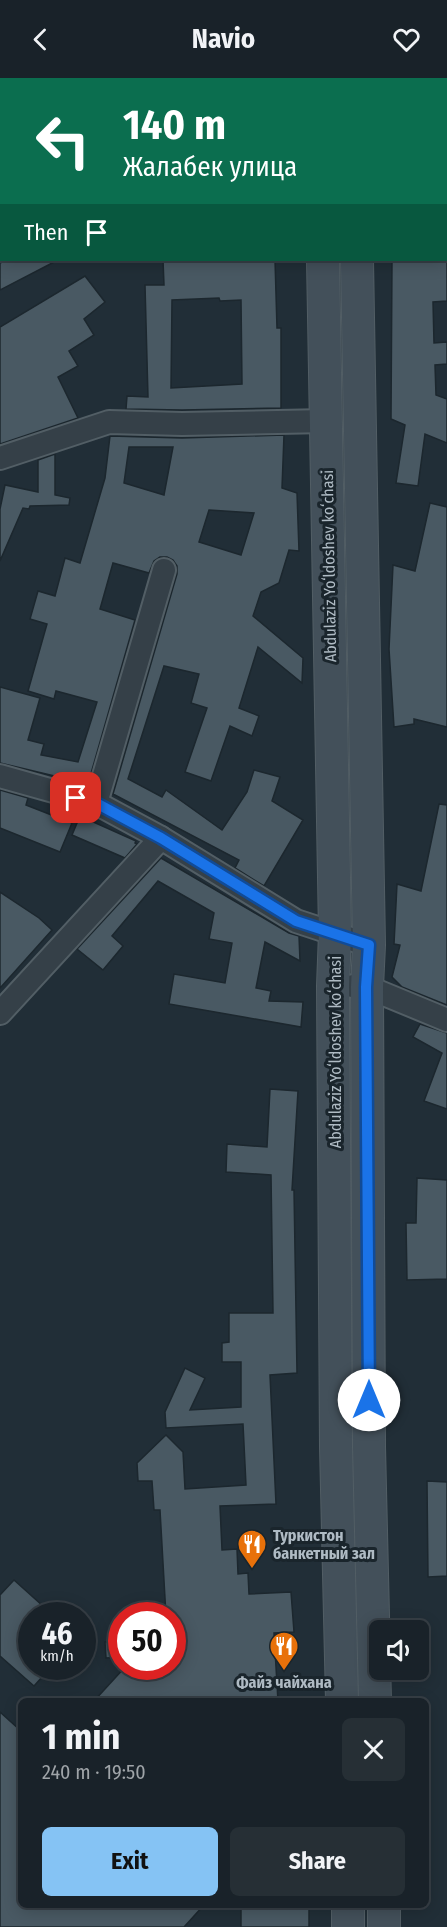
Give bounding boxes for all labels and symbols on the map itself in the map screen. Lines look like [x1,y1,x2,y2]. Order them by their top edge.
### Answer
street label: Abdulaziz Yoʻldoshev koʻchasi [318,470,340,662]
pin [50,772,101,823]
street label: Abdulaziz Yoʻldoshev koʻchasi [326,956,345,1148]
position arrow [337,1368,401,1432]
place label: Туркистон банкетный зал [273,1526,375,1563]
restaurant icon: Туркистон банкетный зал [236,1528,268,1570]
speed limit sign: 50 [108,1602,186,1680]
restaurant icon: Файз чайхана [268,1630,300,1672]
place label: Файз чайхана [236,1673,332,1692]

